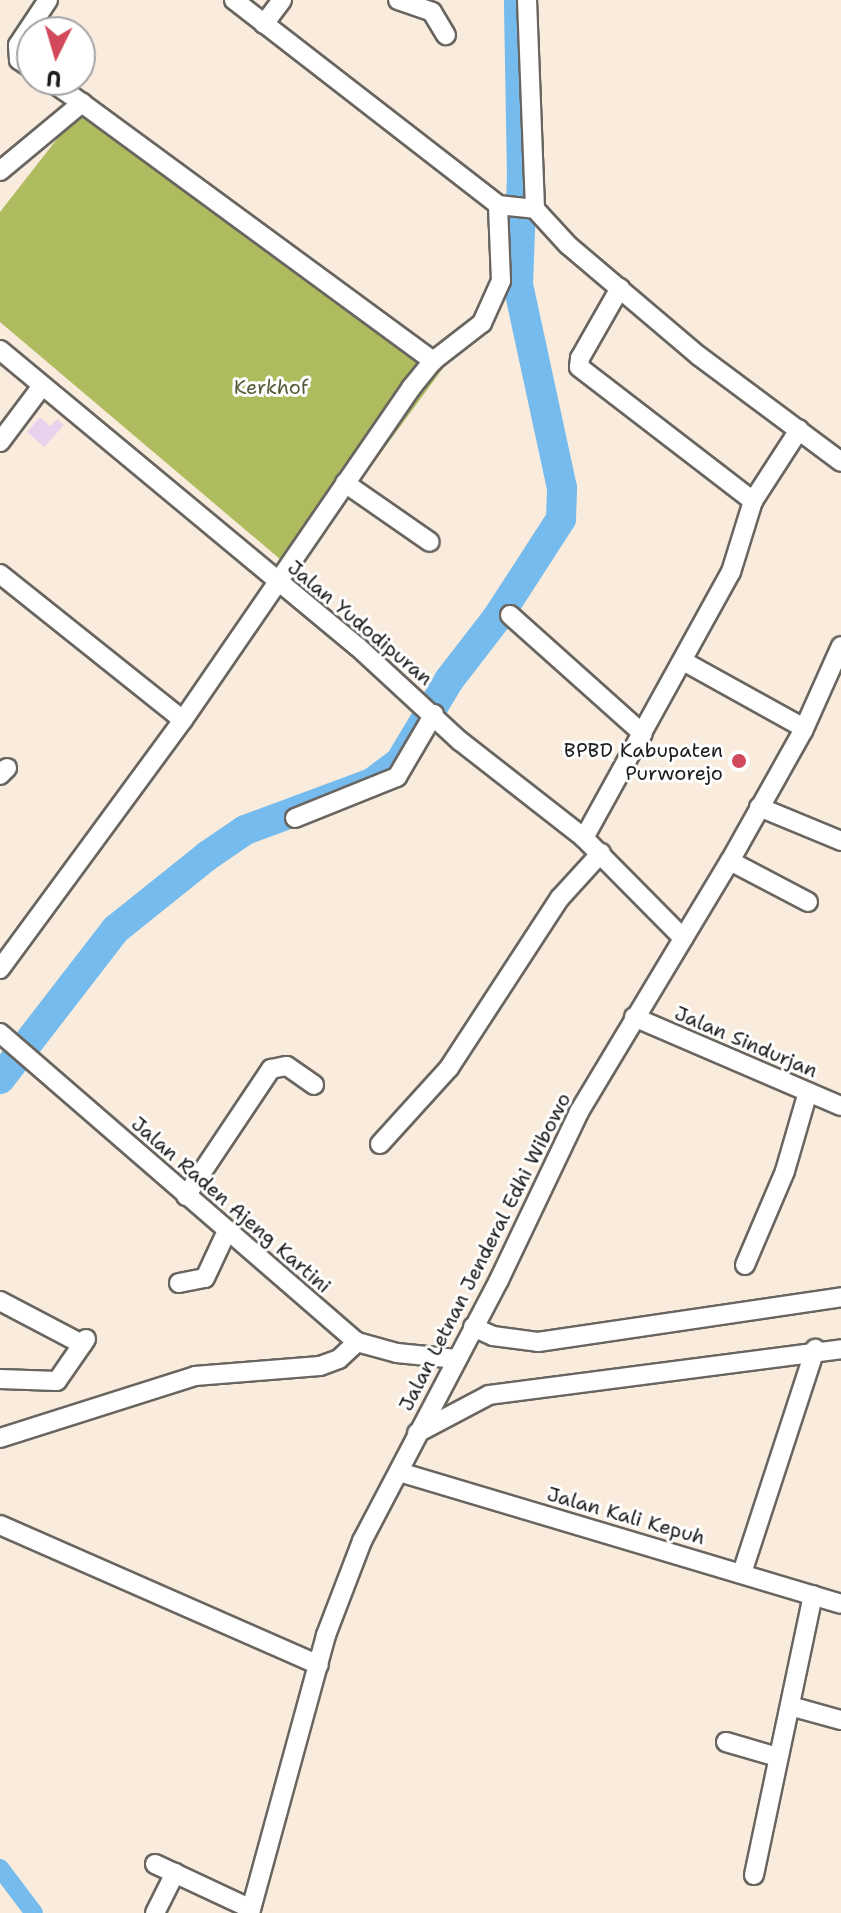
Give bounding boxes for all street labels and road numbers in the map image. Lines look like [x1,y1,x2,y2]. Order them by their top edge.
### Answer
street label: Jalan Yudodipuran [283,555,437,691]
street label: Jalan Sindurjan [671,1001,821,1083]
street label: Jalan Letnan Jenderal Edhi Wibowo [394,1089,576,1415]
street label: Jalan Raden Ajeng Kartini [126,1112,336,1298]
street label: Jalan Kali Kepuh [544,1482,708,1550]

